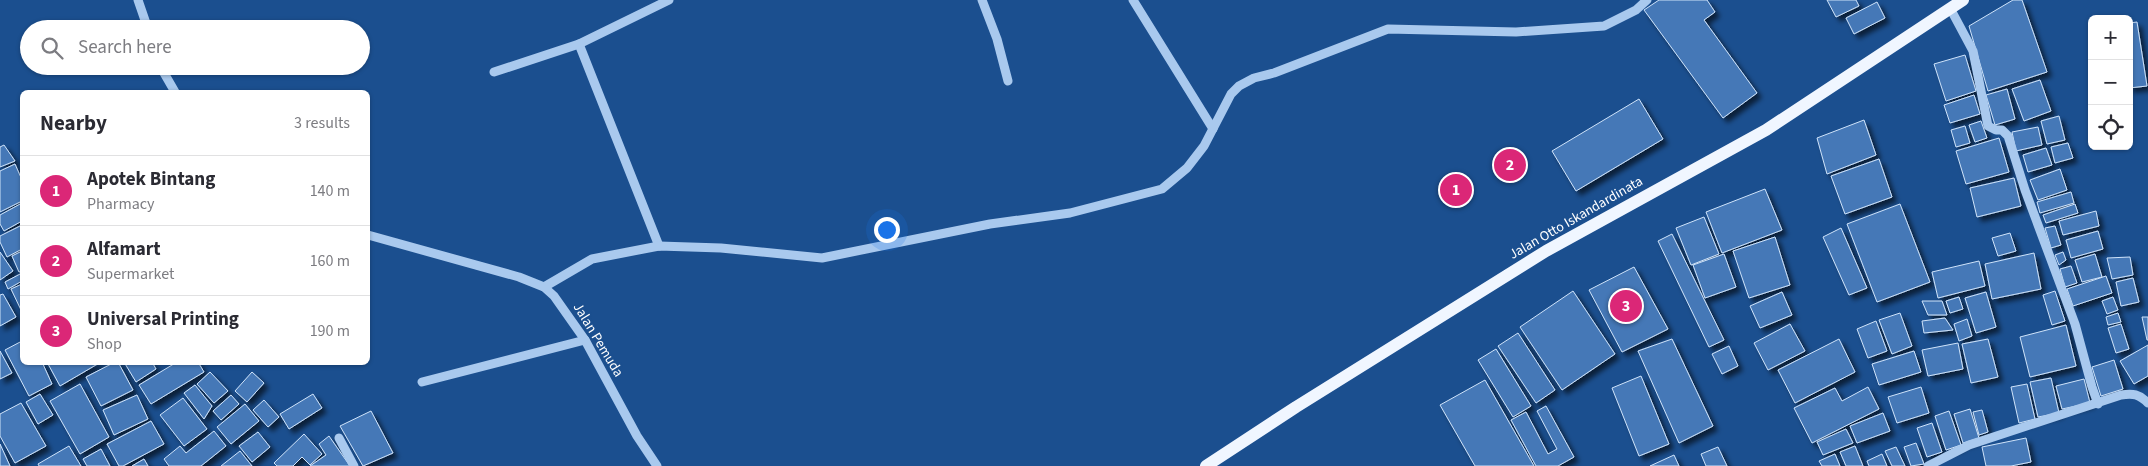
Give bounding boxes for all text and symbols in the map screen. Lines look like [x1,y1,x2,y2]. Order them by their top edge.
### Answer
map controls [2088,15,2133,150]
button: + [2088,15,2133,60]
search box [20,20,370,75]
icon: search [38,34,66,62]
text: Search here [78,34,172,61]
button: − [2088,60,2133,105]
button: locate [2088,105,2133,150]
text: Nearby [40,108,107,138]
text: 3 results [294,112,350,134]
pin: 2 [1494,146,1526,184]
text: Apotek Bintang [87,166,215,193]
pin: 1 [1440,171,1472,209]
street label: Jalan Otto Iskandardinata [1505,171,1647,265]
text: 1 [52,180,60,202]
text: 140 m [310,180,350,202]
text: Pharmacy [87,193,155,215]
your location [874,217,900,243]
text: Alfamart [87,236,161,263]
text: 2 [52,250,60,272]
text: 160 m [310,250,350,272]
text: Supermarket [87,263,174,285]
pin: 3 [1610,287,1642,325]
street label: Jalan Pemuda [568,299,628,381]
text: Universal Printing [87,306,239,333]
text: 3 [52,320,60,342]
text: 190 m [310,320,350,342]
text: Shop [87,333,122,355]

